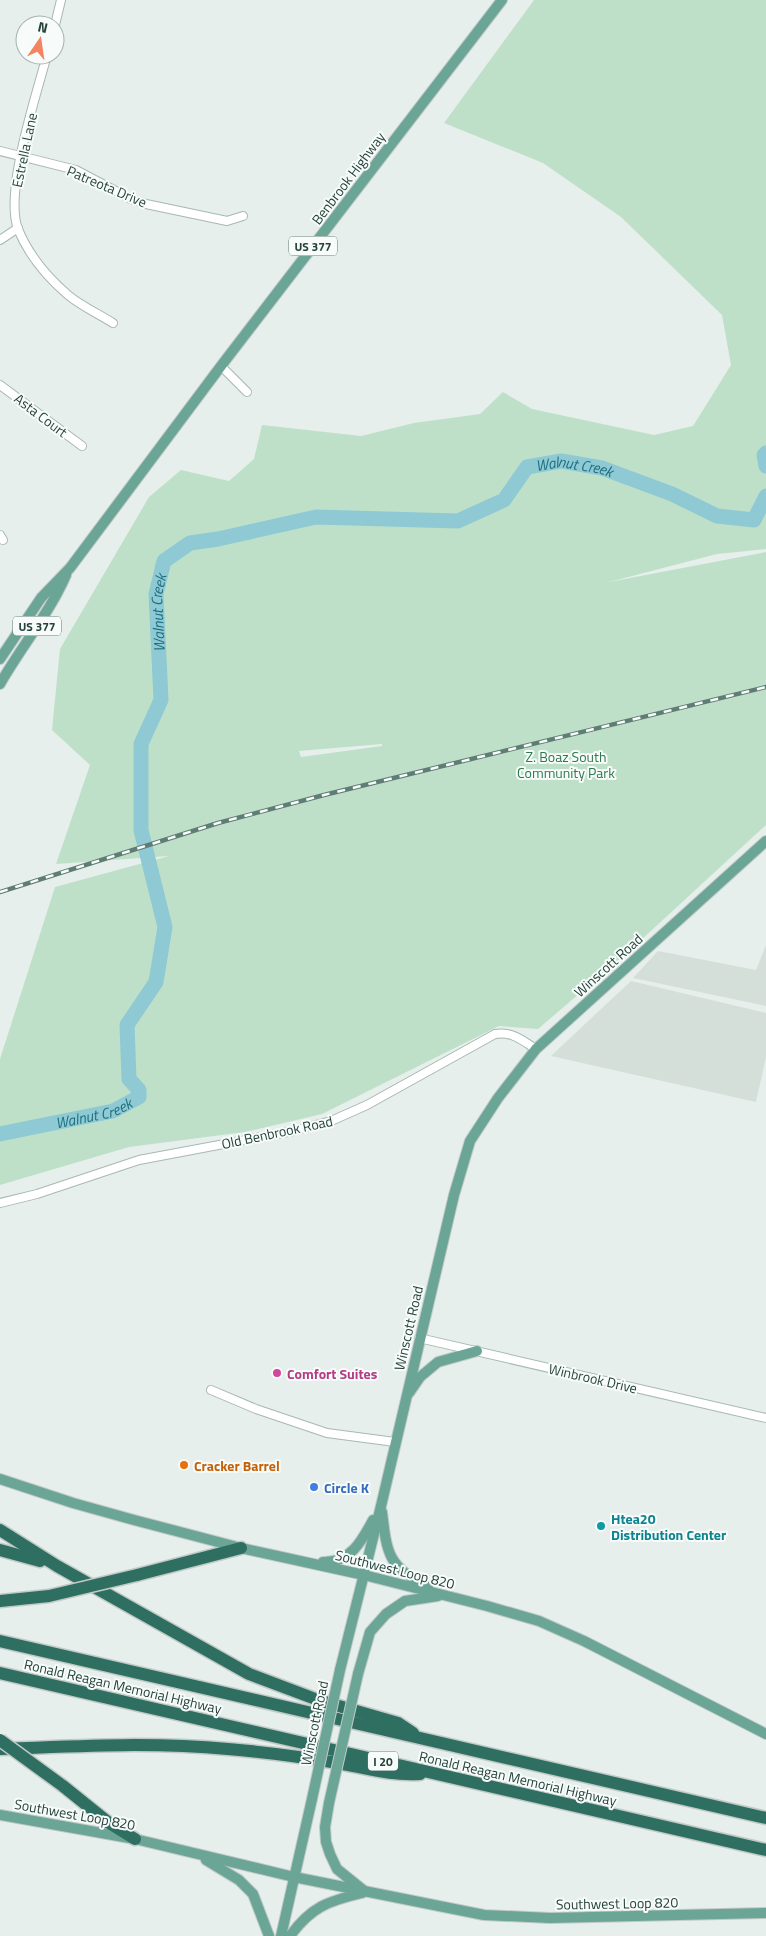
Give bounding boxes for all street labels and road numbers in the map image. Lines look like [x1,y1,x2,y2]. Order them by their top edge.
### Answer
street label: Estrella Lane [6,111,42,189]
street label: Benbrook Highway [306,127,390,229]
street label: Patreota Drive [64,160,150,212]
road number: US 377 [289,237,337,256]
street label: Asta Court [10,388,72,442]
road number: US 377 [13,616,61,636]
street label: Winscott Road [569,928,647,1002]
street label: Old Benbrook Road [219,1110,335,1154]
street label: Winscott Road [388,1284,428,1372]
street label: Winbrook Drive [547,1358,639,1398]
street label: Southwest Loop 820 [333,1544,457,1594]
street label: Ronald Reagan Memorial Highway [22,1653,224,1719]
street label: Winscott Road [295,1679,333,1767]
street label: Ronald Reagan Memorial Highway [417,1745,619,1811]
road number: I 20 [368,1752,398,1770]
street label: Southwest Loop 820 [13,1793,137,1835]
street label: Southwest Loop 820 [556,1891,678,1915]

